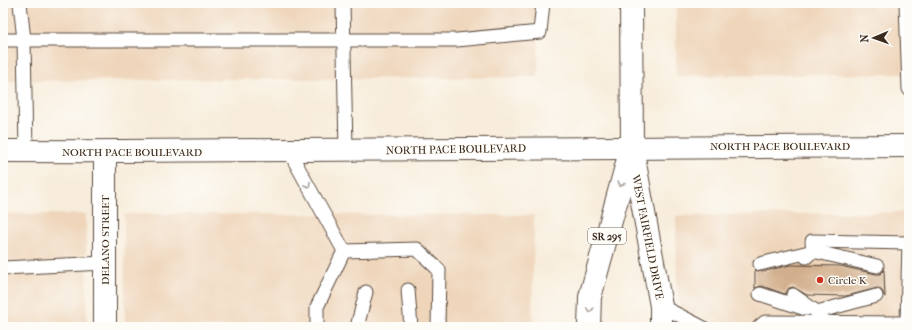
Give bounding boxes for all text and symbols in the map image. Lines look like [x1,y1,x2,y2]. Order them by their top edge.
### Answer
north arrow [854,18,894,58]
text: N [858,33,871,43]
street label: NORTH PACE BOULEVARD [710,140,850,153]
street label: NORTH PACE BOULEVARD [386,142,526,157]
street label: NORTH PACE BOULEVARD [62,146,202,159]
street label: WEST FAIRFIELD DRIVE [629,173,666,301]
one-way arrow [303,181,311,188]
one-way arrow [617,181,626,188]
street label: DELANO STREET [99,194,112,285]
road number: SR 295 [588,228,626,244]
place label: Circle K [828,274,868,287]
marker: Circle K [815,275,825,285]
one-way arrow [585,307,594,313]

